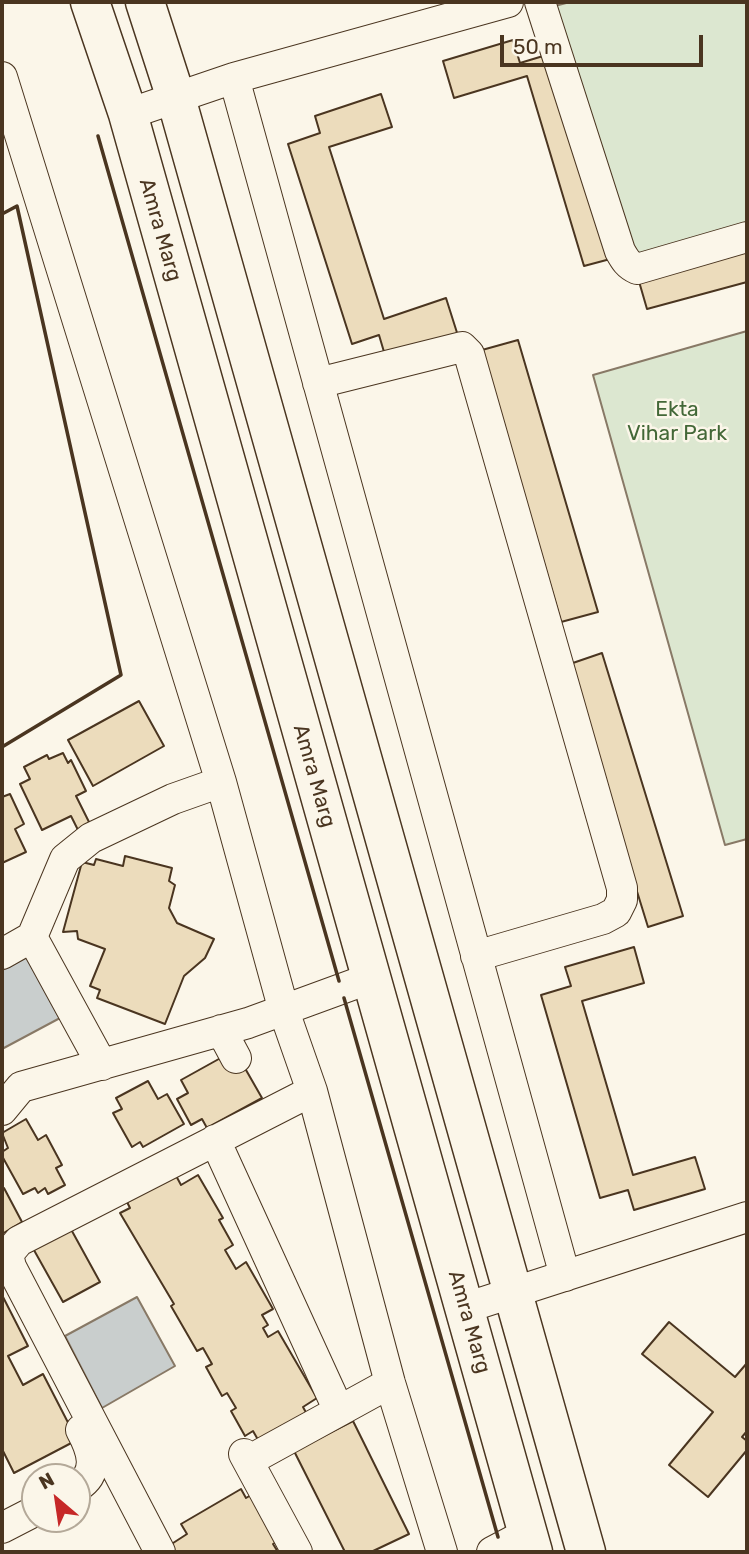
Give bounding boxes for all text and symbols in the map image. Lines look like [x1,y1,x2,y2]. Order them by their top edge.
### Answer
scale bar [504,21,707,65]
text: 50 m [513,34,563,59]
street label: Amra Marg [133,176,187,284]
park label: Ekta Vihar Park [627,397,727,447]
street label: Amra Marg [287,722,341,830]
street label: Amra Marg [442,1268,496,1376]
north arrow [21,1463,91,1533]
text: N [35,1468,58,1494]

